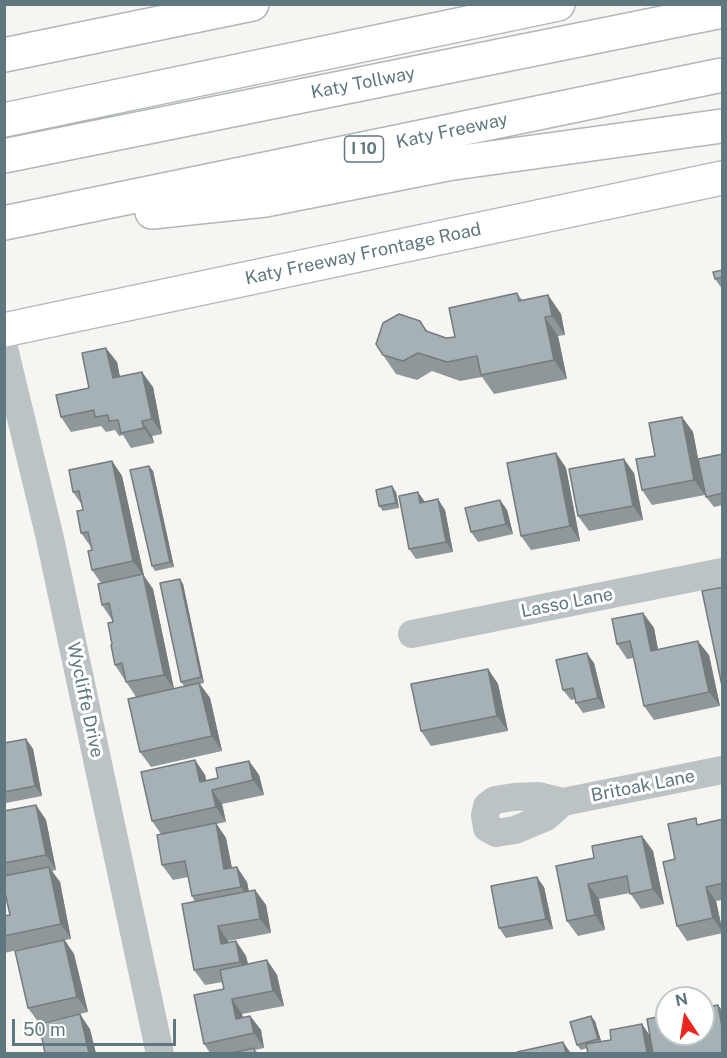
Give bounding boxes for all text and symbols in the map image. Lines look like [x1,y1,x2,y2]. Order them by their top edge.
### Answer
street label: Katy Tollway [309,62,417,104]
street label: Katy Freeway [394,109,510,153]
road number: I 10 [344,136,384,162]
street label: Katy Freeway Frontage Road [243,218,483,290]
street label: Lasso Lane [519,583,615,623]
street label: Wycliffe Drive [62,640,108,760]
street label: Britoak Lane [589,765,697,807]
north arrow [655,986,715,1046]
text: N [673,989,690,1010]
scale bar [15,1007,178,1045]
text: 50 m [23,1019,66,1040]

